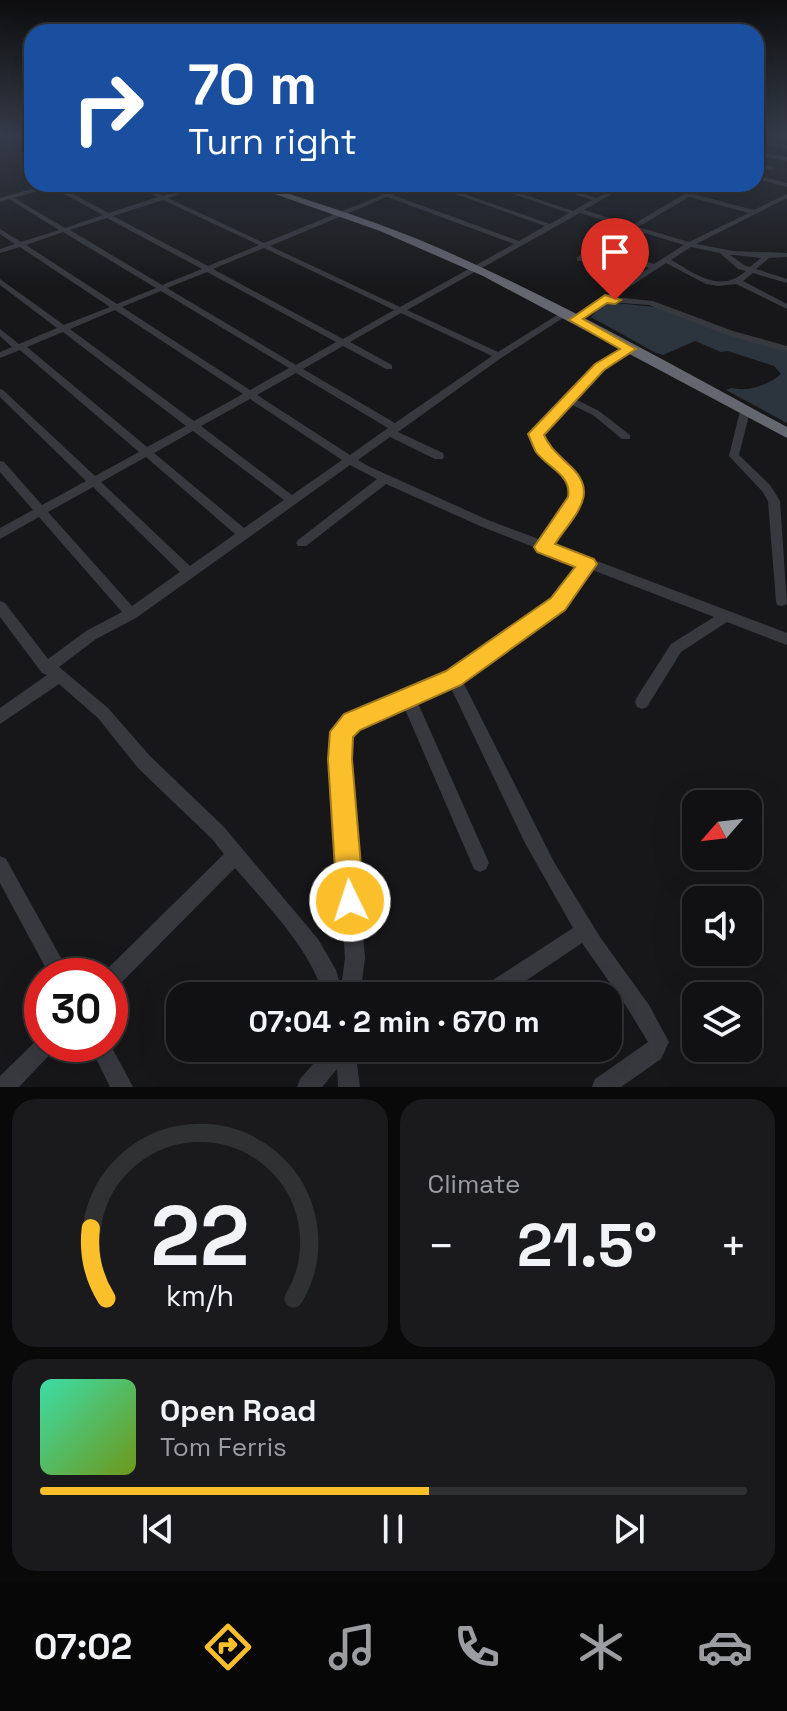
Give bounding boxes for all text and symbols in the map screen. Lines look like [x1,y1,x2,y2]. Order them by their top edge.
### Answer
text: 70 m [188,49,317,120]
icon: right [56,56,160,160]
text: Turn right [188,119,357,165]
pin [581,218,649,300]
icon: arrive [593,230,637,274]
north arrow [682,790,762,870]
map controls [682,790,762,1062]
position arrow [308,859,392,943]
button: sound [682,886,762,966]
speed limit sign: 30 [24,958,128,1062]
button: layers [682,982,762,1062]
text: 07:04 · 2 min · 670 m [248,1002,540,1041]
text: Climate [428,1167,520,1201]
text: 22 [150,1183,249,1289]
text: 21.5° [517,1207,657,1284]
text: − [428,1218,455,1274]
text: + [720,1218,747,1274]
text: km/h [166,1278,234,1314]
text: Open Road [160,1391,316,1430]
text: Tom Ferris [160,1430,287,1464]
icon: previous [136,1507,180,1551]
icon: pause [371,1507,415,1551]
icon: next [607,1507,651,1551]
icon: directions [200,1619,256,1675]
icon: music [324,1619,380,1675]
icon: phone [449,1619,505,1675]
icon: climate [573,1619,629,1675]
icon: car [697,1619,753,1675]
text: 07:02 [34,1624,132,1670]

